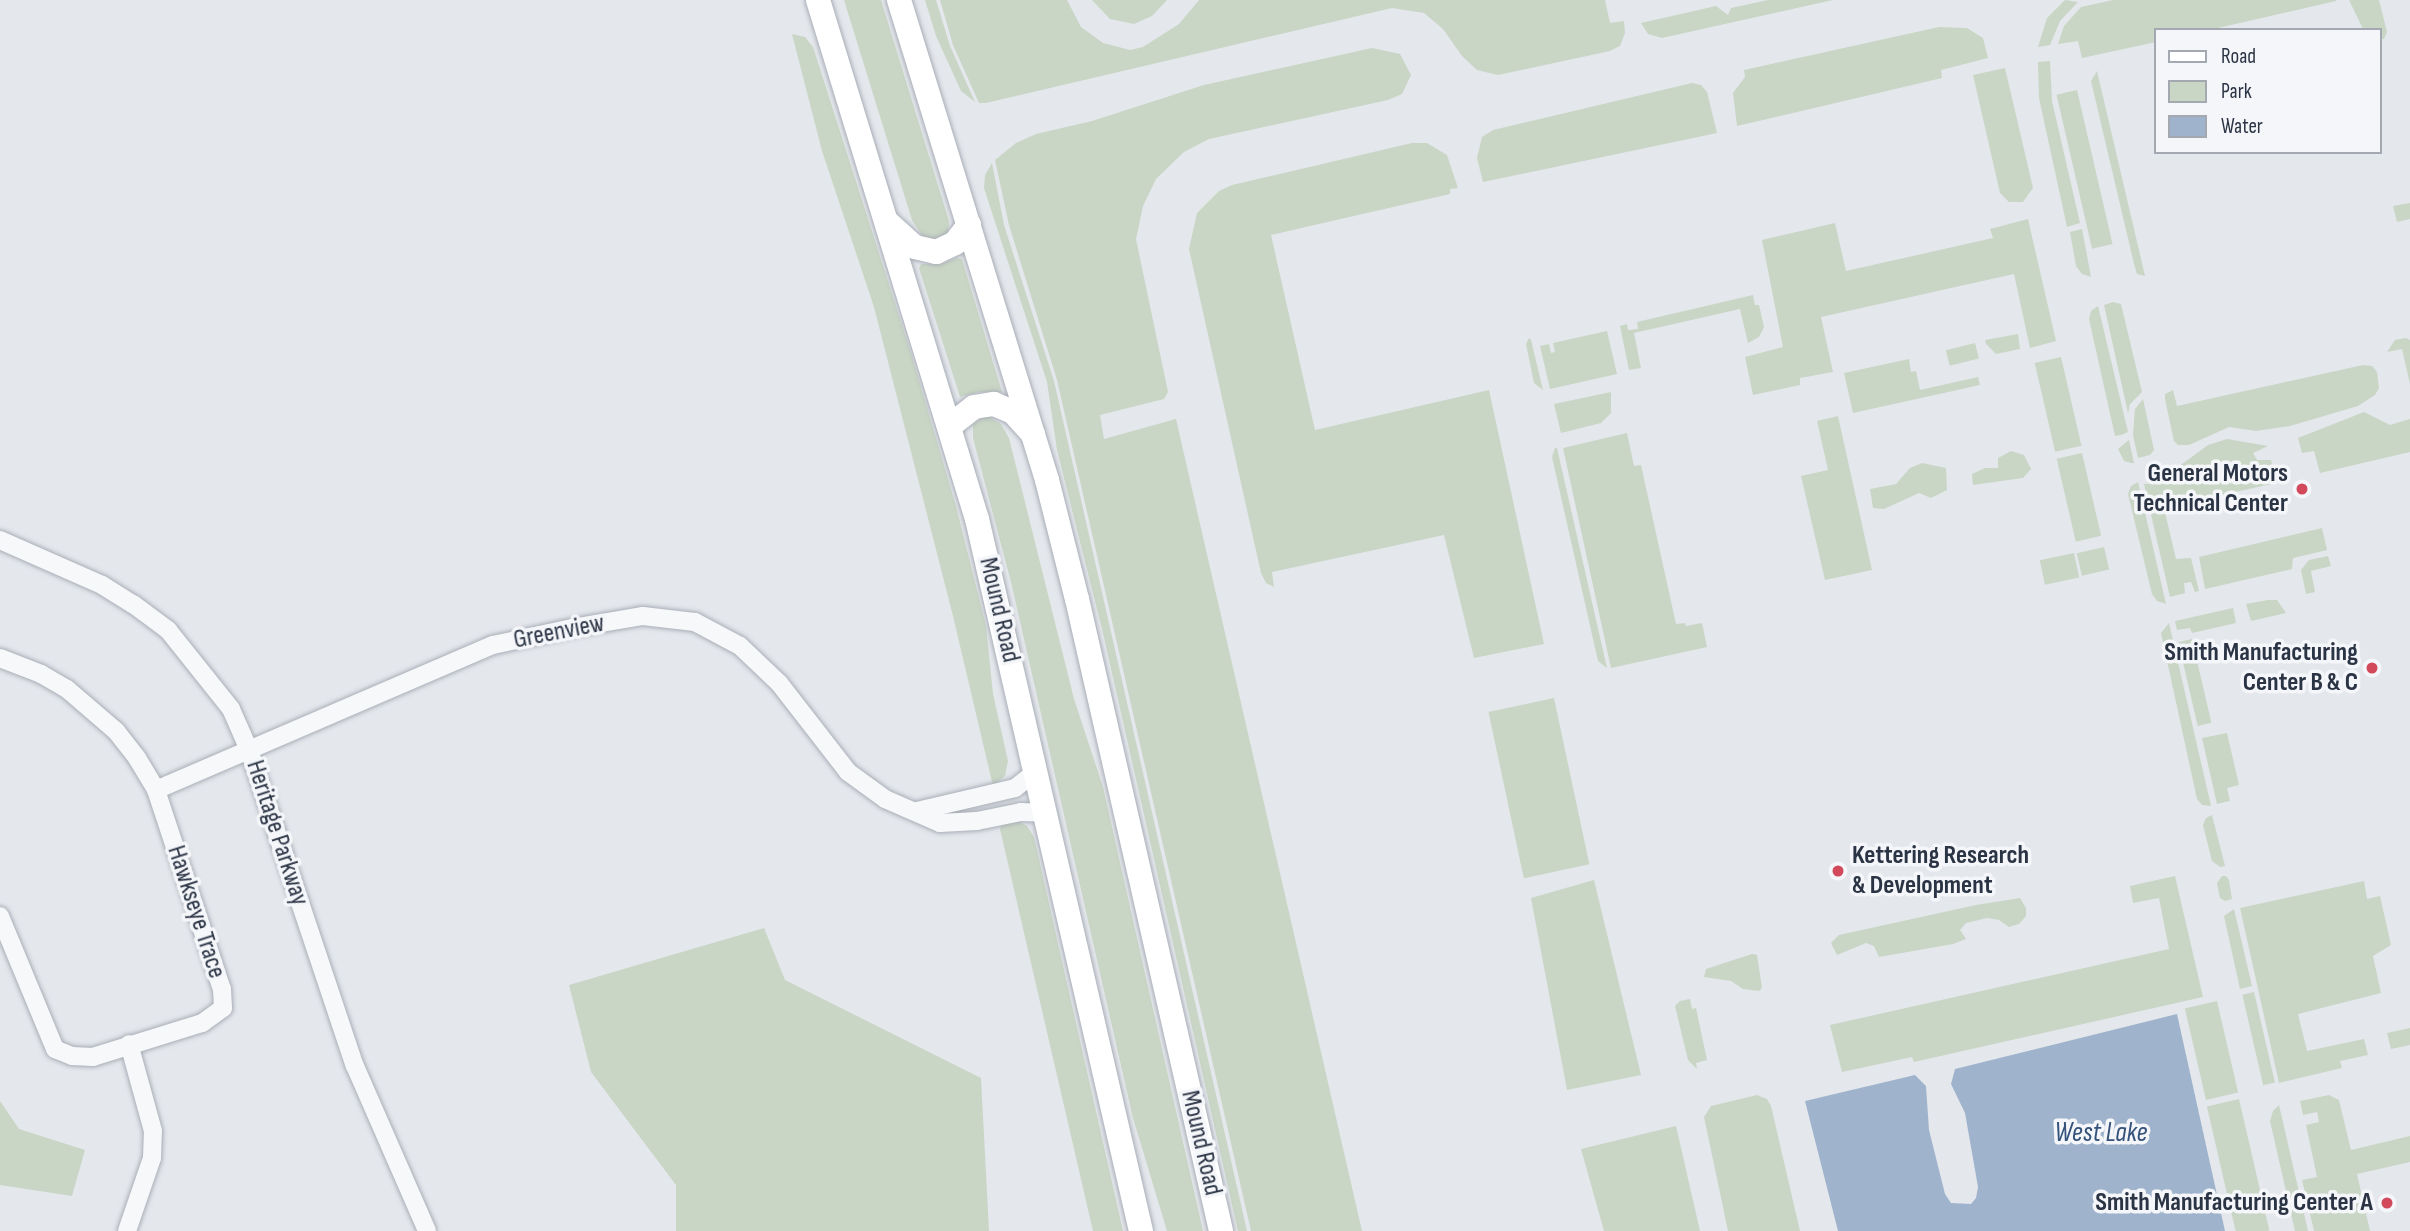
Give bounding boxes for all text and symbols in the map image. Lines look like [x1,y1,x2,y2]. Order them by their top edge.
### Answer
legend [2154,28,2382,154]
text: Road [2221,44,2256,69]
text: Park [2221,79,2252,104]
text: Water [2221,114,2263,139]
place label: General Motors Technical Center [2133,458,2288,520]
marker: General Motors Technical Center [2294,481,2310,497]
street label: Mound Road [972,555,1026,665]
street label: Greenview [511,608,607,656]
place label: Smith Manufacturing Center B & C [2164,637,2358,698]
marker: Smith Manufacturing Center B & C [2364,660,2380,676]
street label: Heritage Parkway [239,756,315,910]
place label: Kettering Research & Development [1852,840,2029,902]
street label: Hawkseye Trace [160,842,232,982]
marker: Kettering Research & Development [1830,863,1846,879]
street label: Mound Road [1174,1088,1228,1198]
water label: West Lake [2055,1116,2147,1150]
place label: Smith Manufacturing Center A [2095,1187,2373,1219]
marker: Smith Manufacturing Center A [2379,1195,2395,1211]

